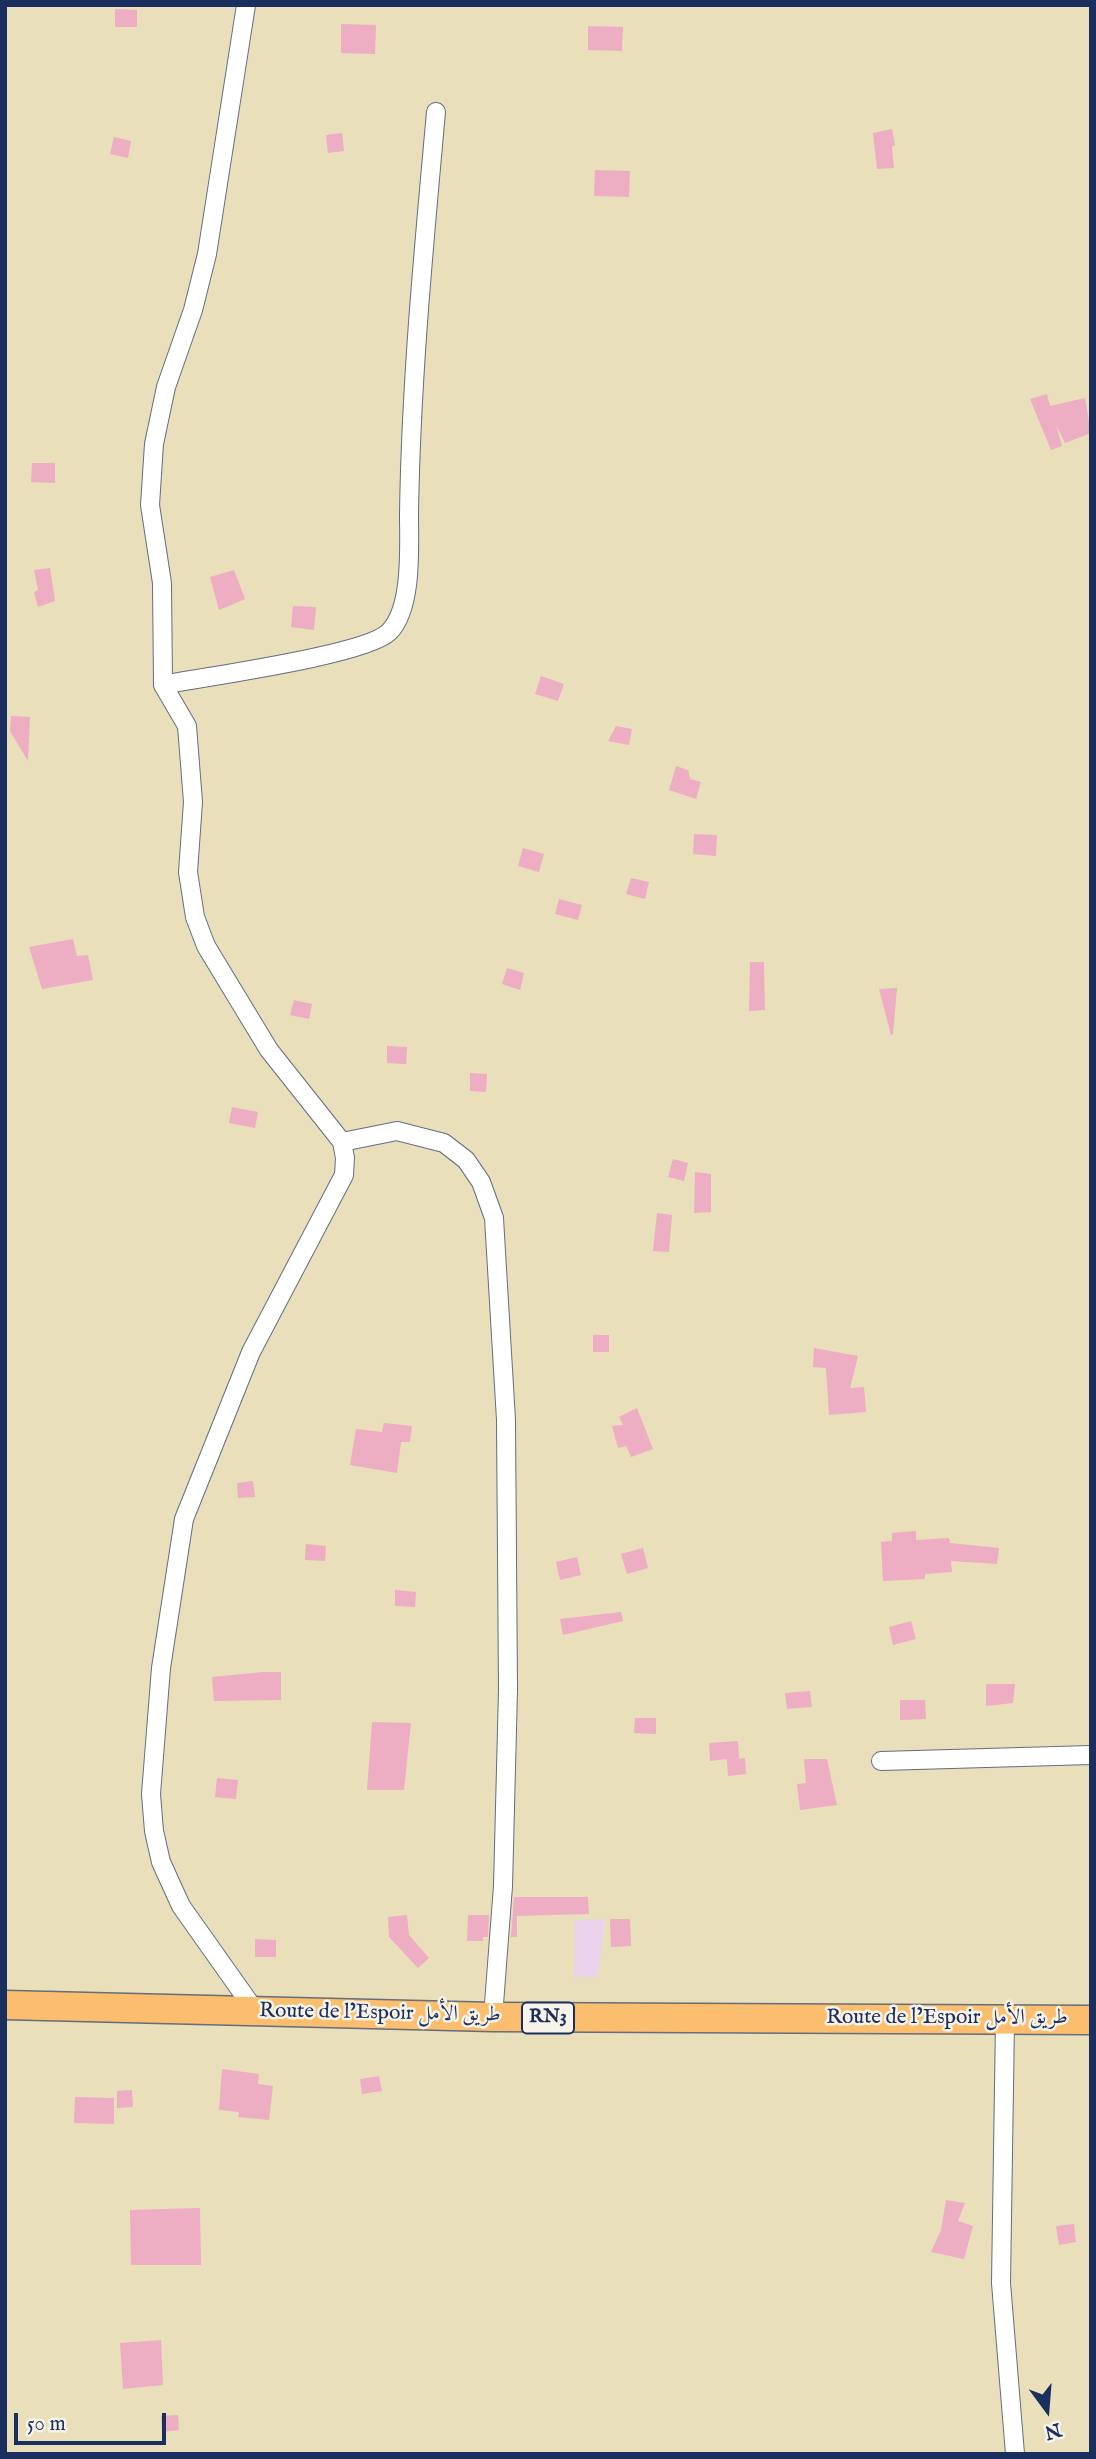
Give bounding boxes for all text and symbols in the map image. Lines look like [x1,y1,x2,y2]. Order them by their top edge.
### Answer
street label: Route de l’Espoir طريق الأمل [259,1999,501,2029]
road number: RN3 [522,2002,574,2034]
street label: Route de l’Espoir طريق الأمل [826,2006,1068,2032]
north arrow [1012,2375,1082,2445]
scale bar [18,2400,170,2444]
text: 50 m [27,2411,66,2438]
text: N [1042,2416,1064,2444]

